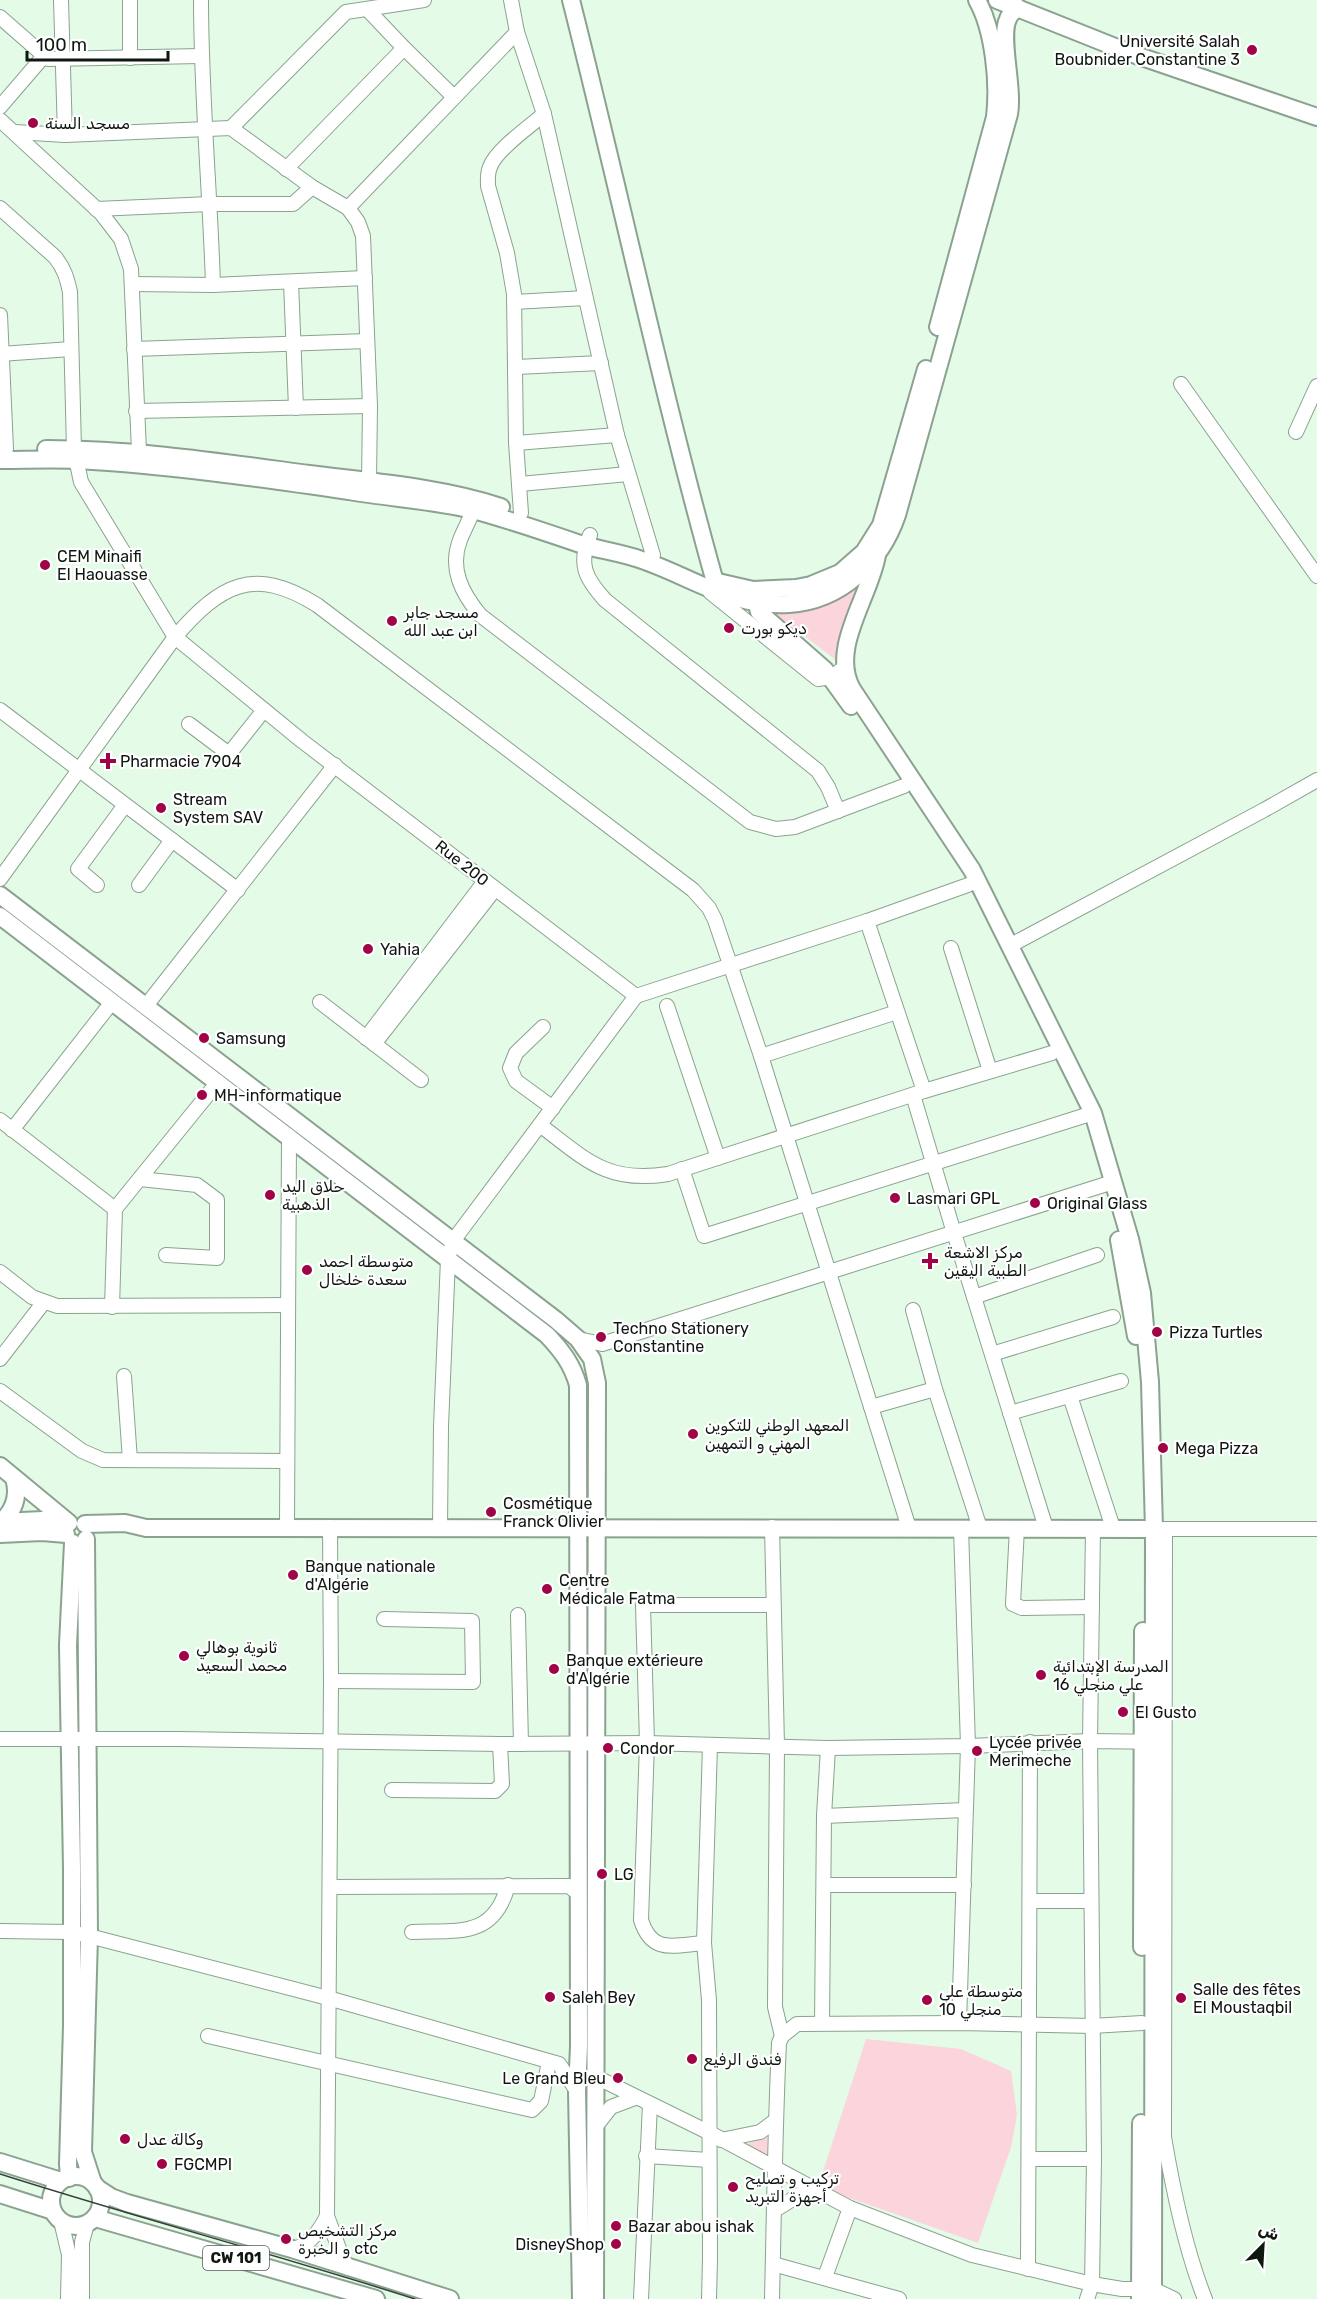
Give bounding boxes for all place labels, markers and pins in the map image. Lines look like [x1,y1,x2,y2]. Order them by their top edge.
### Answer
place label: Université Salah Boubnider Constantine 3 [1055,32,1240,69]
marker: Université Salah Boubnider Constantine 3 [1245,43,1259,57]
place label: مسجد السنة [45,114,130,133]
marker: مسجد السنة [26,116,40,130]
place label: CEM Minaifi El Haouasse [57,547,148,584]
marker: CEM Minaifi El Haouasse [38,558,52,572]
place label: مسجد جابر ابن عبد الله [403,603,479,640]
marker: مسجد جابر ابن عبد الله [385,614,399,628]
place label: ديكو بورت [741,619,807,639]
marker: ديكو بورت [722,621,736,635]
place label: Pharmacie 7904 [120,752,241,771]
marker: Pharmacie 7904 [101,754,115,768]
place label: Stream System SAV [173,790,263,827]
marker: Stream System SAV [154,801,168,815]
place label: Yahia [380,940,420,959]
marker: Yahia [361,942,375,956]
place label: Samsung [216,1029,286,1048]
marker: Samsung [197,1031,211,1045]
place label: MH-informatique [214,1086,342,1105]
marker: MH-informatique [195,1088,209,1102]
place label: حلاق اليد الذهبية [282,1177,345,1214]
marker: حلاق اليد الذهبية [263,1188,277,1202]
place label: Lasmari GPL [907,1189,1000,1208]
marker: Lasmari GPL [888,1191,902,1205]
place label: Original Glass [1047,1194,1147,1213]
marker: Original Glass [1028,1196,1042,1210]
place label: مركز الاشعة الطبية اليقين [944,1243,1027,1280]
place label: متوسطة احمد سعدة خلخال [319,1252,413,1289]
marker: مركز الاشعة الطبية اليقين [921,1252,939,1270]
marker: متوسطة احمد سعدة خلخال [300,1263,314,1277]
place label: Techno Stationery Constantine [613,1319,749,1356]
place label: Pizza Turtles [1169,1323,1263,1342]
marker: Pizza Turtles [1150,1325,1164,1339]
marker: Techno Stationery Constantine [594,1330,608,1344]
place label: المعهد الوطني للتكوين المهني و التمهين [705,1416,849,1456]
marker: المعهد الوطني للتكوين المهني و التمهين [686,1427,700,1441]
place label: Mega Pizza [1175,1439,1258,1458]
marker: Mega Pizza [1156,1441,1170,1455]
place label: Cosmétique Franck Olivier [503,1494,604,1531]
marker: Cosmétique Franck Olivier [484,1505,498,1519]
place label: Banque nationale d'Algérie [305,1557,435,1594]
marker: Banque nationale d'Algérie [286,1568,300,1582]
place label: Centre Médicale Fatma [559,1571,675,1608]
marker: Centre Médicale Fatma [540,1582,554,1596]
place label: ثانوية بوهالي محمد السعيد [196,1638,287,1675]
marker: ثانوية بوهالي محمد السعيد [177,1649,191,1663]
place label: Banque extérieure d'Algérie [566,1651,703,1688]
place label: المدرسة الإبتدائية علي منجلي 16 [1053,1657,1169,1697]
marker: Banque extérieure d'Algérie [547,1662,561,1676]
marker: المدرسة الإبتدائية علي منجلي 16 [1034,1668,1048,1682]
place label: El Gusto [1135,1703,1197,1722]
marker: El Gusto [1116,1705,1130,1719]
place label: Lycée privée Merimeche [989,1733,1082,1770]
place label: Condor [620,1739,674,1758]
marker: Condor [601,1741,615,1755]
marker: Lycée privée Merimeche [970,1744,984,1758]
place label: LG [614,1865,634,1884]
marker: LG [595,1867,609,1881]
place label: Salle des fêtes El Moustaqbil [1193,1980,1301,2017]
place label: متوسطة علي منجلي 10 [939,1982,1023,2022]
place label: Saleh Bey [562,1988,636,2007]
marker: Saleh Bey [543,1990,557,2004]
marker: Salle des fêtes El Moustaqbil [1174,1991,1188,2005]
marker: متوسطة علي منجلي 10 [920,1993,934,2007]
place label: فندق الرفيع [704,2050,782,2071]
marker: فندق الرفيع [685,2052,699,2066]
place label: Le Grand Bleu [502,2069,606,2088]
marker: Le Grand Bleu [611,2071,625,2085]
place label: وكالة عدل [137,2130,204,2150]
marker: وكالة عدل [118,2132,132,2146]
place label: FGCMPI [174,2155,232,2174]
marker: FGCMPI [155,2157,169,2171]
place label: تركيب و تصليح أجهزة التبريد [745,2169,839,2207]
marker: تركيب و تصليح أجهزة التبريد [726,2180,740,2194]
place label: Bazar abou ishak [628,2217,755,2236]
marker: Bazar abou ishak [609,2219,623,2233]
place label: مركز التشخيص و الخبرة ctc [298,2221,397,2259]
marker: مركز التشخيص و الخبرة ctc [279,2232,293,2246]
place label: DisneyShop [515,2235,604,2254]
marker: DisneyShop [609,2237,623,2251]

